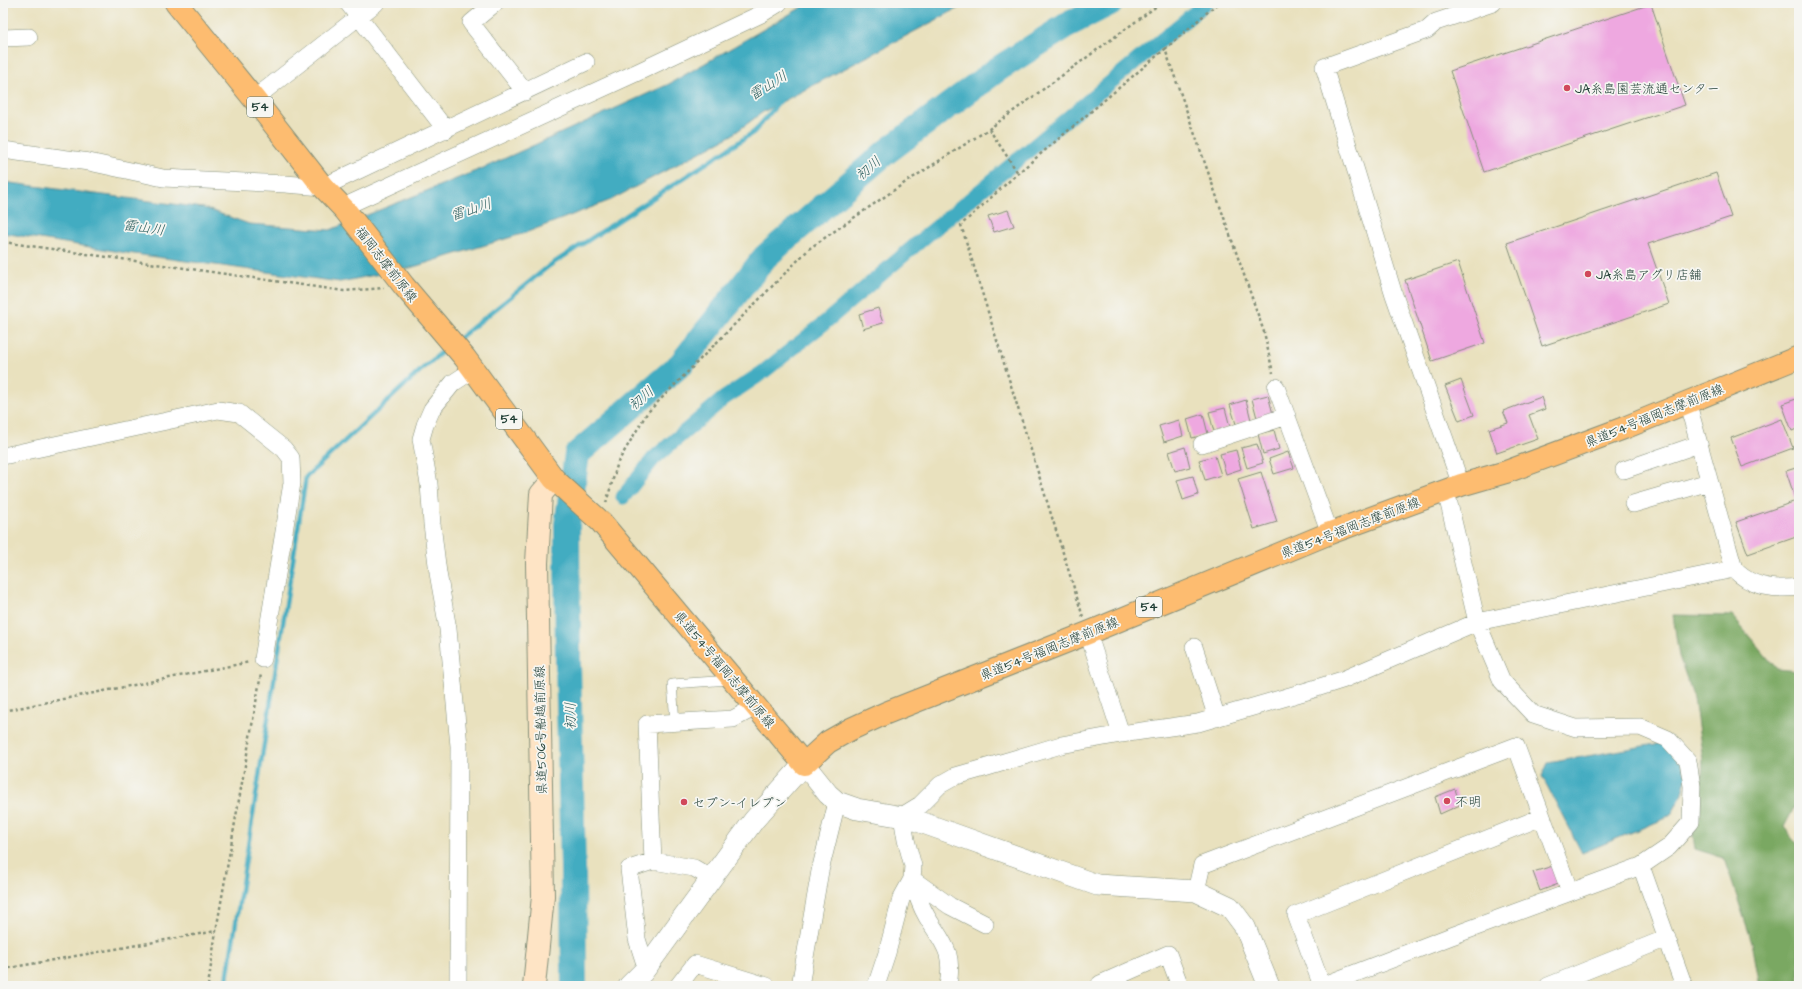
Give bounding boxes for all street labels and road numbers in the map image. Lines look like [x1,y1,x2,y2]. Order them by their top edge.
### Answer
road number: 54 [247,97,273,117]
street label: 福岡志摩前原線 [351,223,422,307]
street label: 県道54号福岡志摩前原線 [1582,379,1727,452]
road number: 54 [496,409,522,429]
street label: 県道54号福岡志摩前原線 [1278,493,1424,563]
road number: 54 [1136,597,1162,617]
street label: 県道54号福岡志摩前原線 [670,607,779,733]
street label: 県道54号福岡志摩前原線 [977,612,1122,685]
street label: 県道506号船越前原線 [531,664,551,795]

